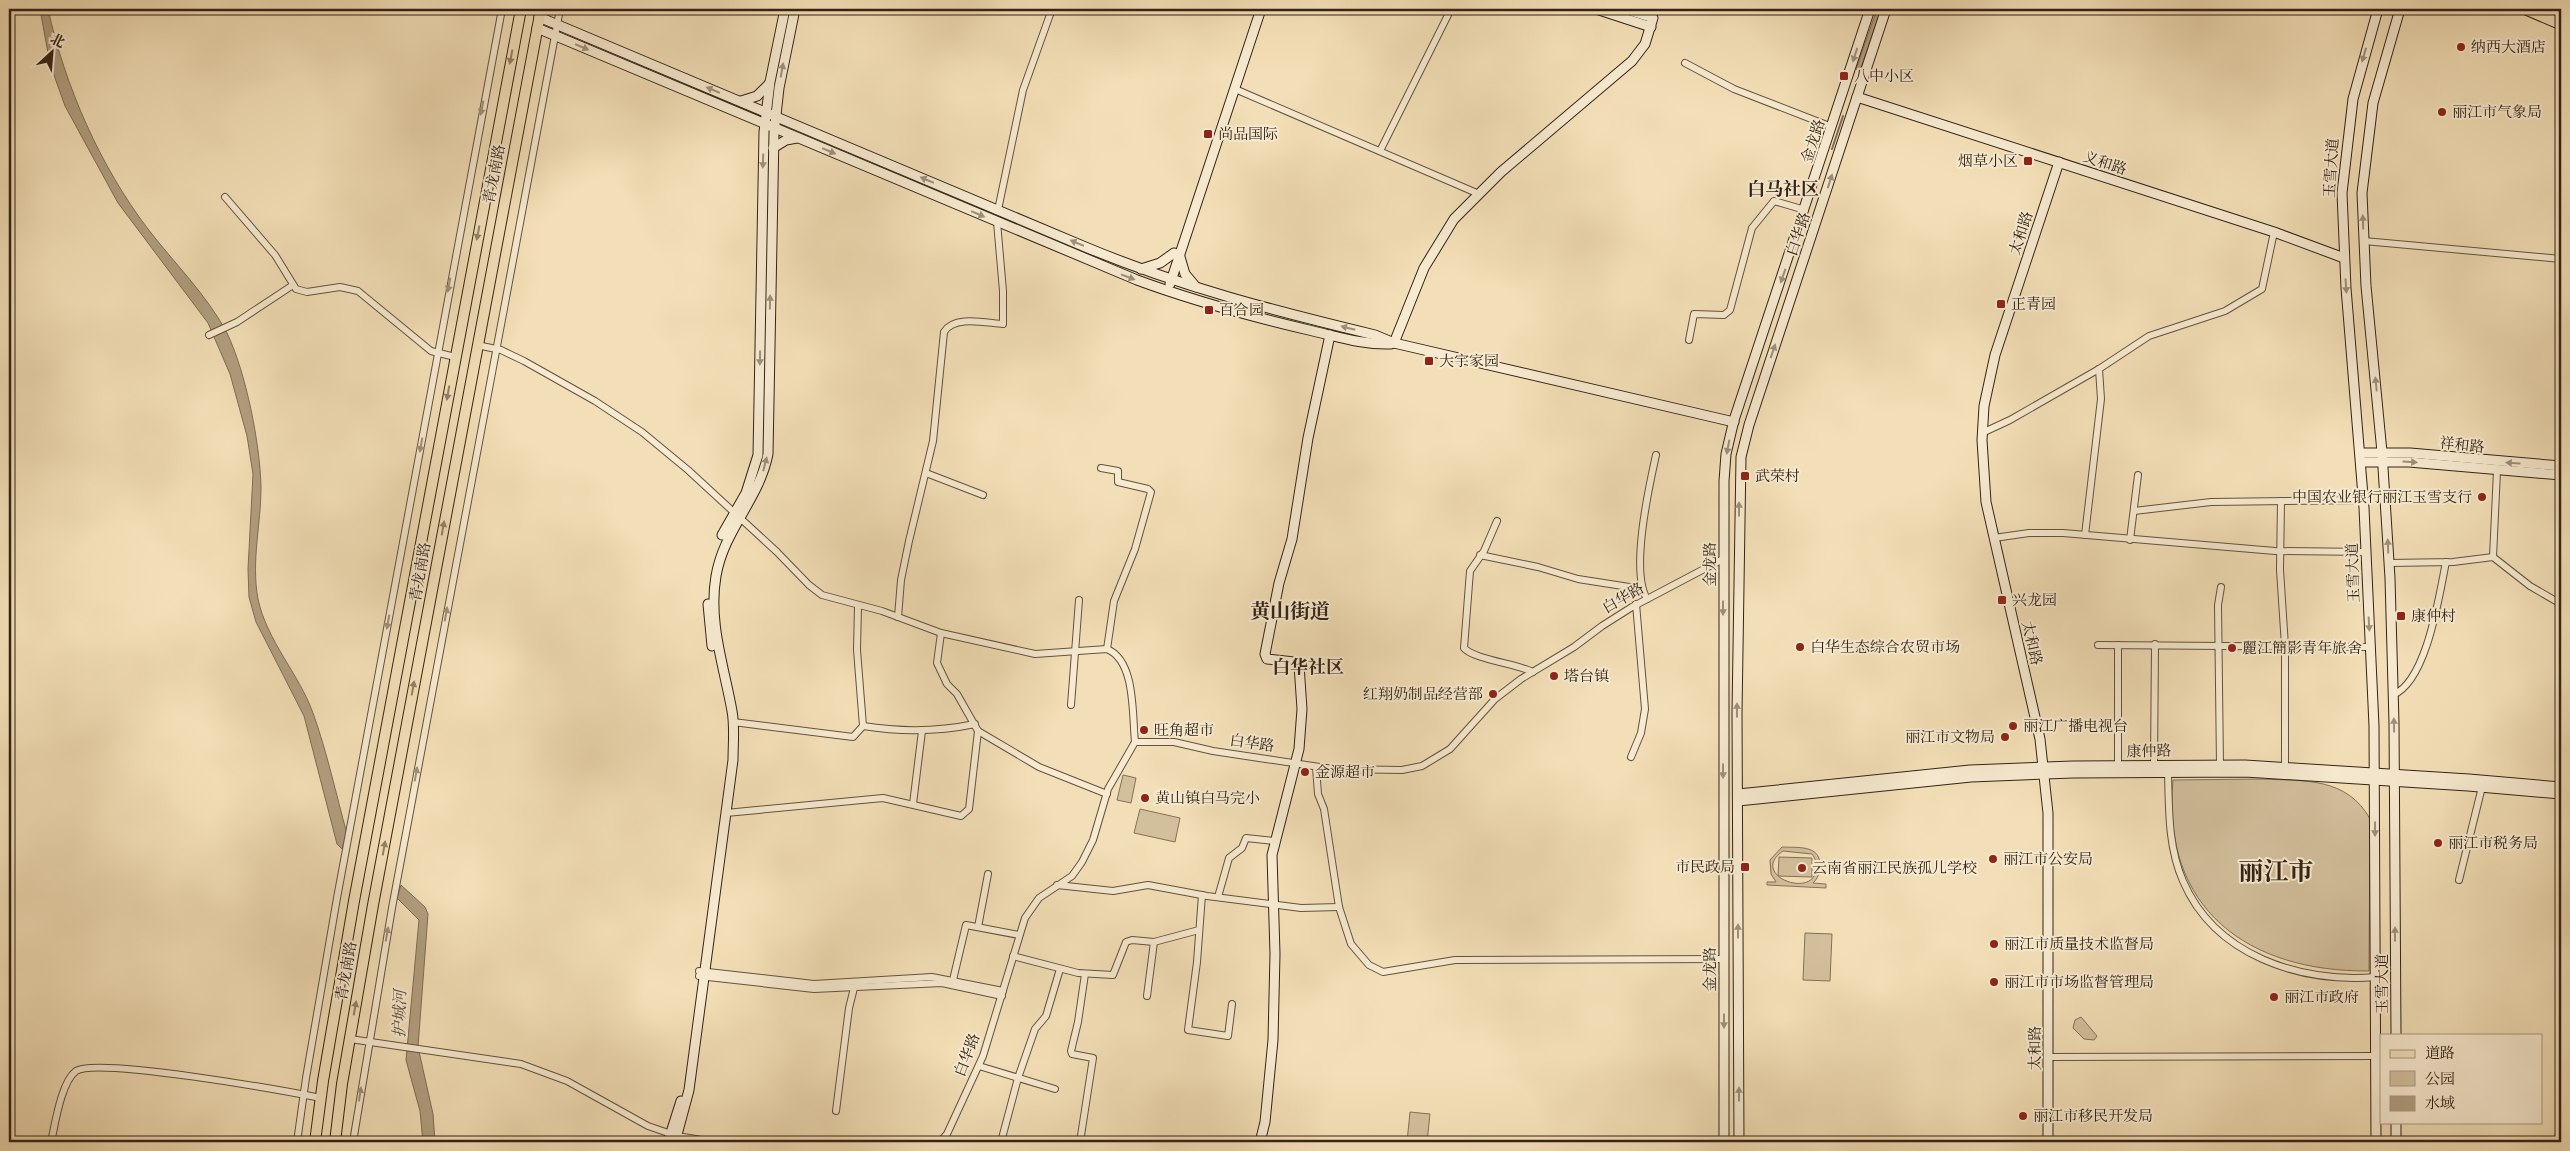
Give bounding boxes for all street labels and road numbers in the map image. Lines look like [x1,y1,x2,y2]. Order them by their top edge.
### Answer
street label: 金龙路 [1797,117,1829,165]
street label: 玉雪大道 [2320,137,2343,199]
street label: 青龙南路 [479,143,510,205]
street label: 义和路 [2081,147,2129,179]
street label: 太和路 [2005,209,2037,257]
street label: 白华路 [1782,210,1815,259]
street label: 祥和路 [2439,434,2485,457]
street label: 青龙南路 [406,541,435,603]
street label: 金龙路 [1701,541,1720,587]
street label: 玉雪大道 [2343,543,2364,603]
street label: 白华路 [1599,579,1647,618]
street label: 太和路 [2017,619,2046,667]
street label: 白华路 [1228,731,1276,756]
street label: 康仲路 [2126,742,2172,761]
street label: 青龙南路 [332,940,361,1002]
street label: 金龙路 [1701,946,1720,992]
street label: 玉雪大道 [2373,954,2392,1014]
street label: 太和路 [2026,1025,2045,1071]
street label: 白华路 [951,1031,984,1080]

